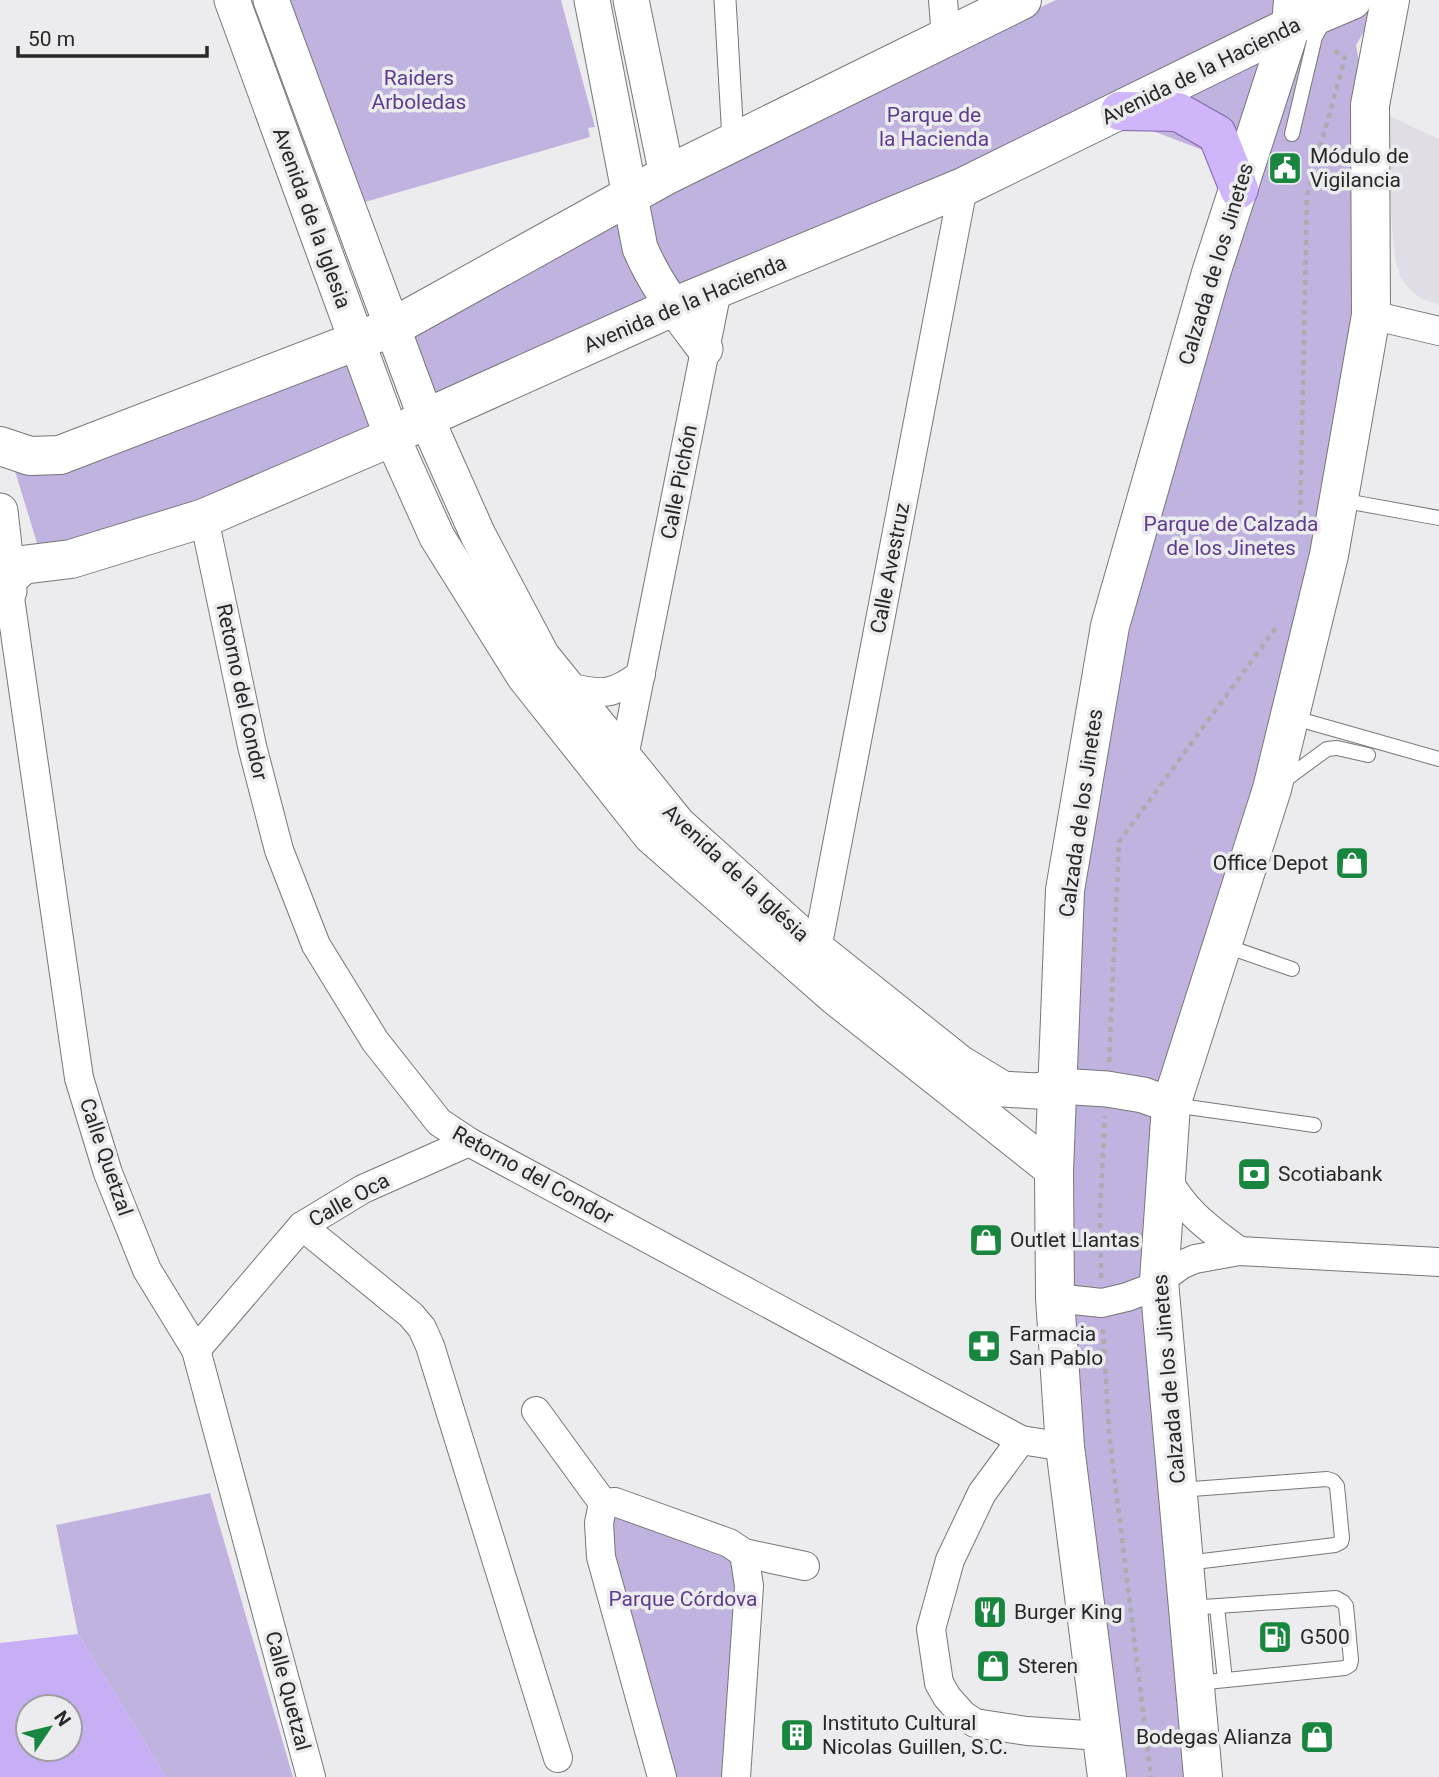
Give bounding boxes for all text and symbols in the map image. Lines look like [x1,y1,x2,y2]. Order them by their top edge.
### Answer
street label: Avenida de la Hacienda [1098,12,1304,130]
scale bar [18,14,206,58]
text: 50 m [28,27,75,51]
park label: Raiders Arboledas [372,66,466,114]
park label: Parque de la Hacienda [879,103,989,151]
street label: Avenida de la Iglesia [268,124,356,312]
place label: Módulo de Vigilancia [1310,144,1409,192]
public building icon: Módulo de Vigilancia [1266,149,1304,187]
street label: Calzada de los Jinetes [1174,160,1258,368]
street label: Avenida de la Hacienda [580,250,790,358]
street label: Calle Pichón [656,423,702,541]
street label: Calle Avestruz [866,501,914,635]
park label: Parque de Calzada de los Jinetes [1144,512,1318,560]
street label: Retorno del Condor [212,601,272,783]
street label: Calzada de los Jinetes [1054,707,1108,919]
street label: Avenida de la Iglésia [658,799,814,947]
shop icon: Office Depot [1333,844,1371,882]
place label: Office Depot [1213,851,1328,875]
street label: Calle Quetzal [75,1095,137,1219]
street label: Retorno del Condor [448,1121,618,1229]
bank icon: Scotiabank [1235,1155,1273,1193]
place label: Scotiabank [1278,1162,1383,1186]
street label: Calle Oca [304,1168,394,1232]
shop icon: Outlet Llantas [967,1221,1005,1259]
place label: Outlet Llantas [1010,1228,1140,1252]
street label: Calzada de los Jinetes [1148,1273,1190,1485]
place label: Farmacia San Pablo [1009,1322,1103,1370]
pharmacy icon: Farmacia San Pablo [965,1327,1003,1365]
park label: Parque Córdova [608,1587,758,1611]
restaurant icon: Burger King [971,1593,1009,1631]
place label: Burger King [1014,1600,1123,1624]
fuel station icon: G500 [1256,1618,1294,1656]
place label: G500 [1300,1625,1350,1649]
street label: Calle Quetzal [261,1629,315,1753]
shop icon: Steren [974,1647,1012,1685]
place label: Steren [1018,1654,1078,1678]
north arrow [14,1693,84,1763]
text: N [49,1706,76,1731]
place label: Instituto Cultural Nicolas Guillen, S.C. [822,1711,1008,1759]
building icon: Instituto Cultural Nicolas Guillen, S.C. [778,1716,816,1754]
shop icon: Bodegas Alianza [1298,1718,1336,1756]
place label: Bodegas Alianza [1136,1725,1292,1749]

